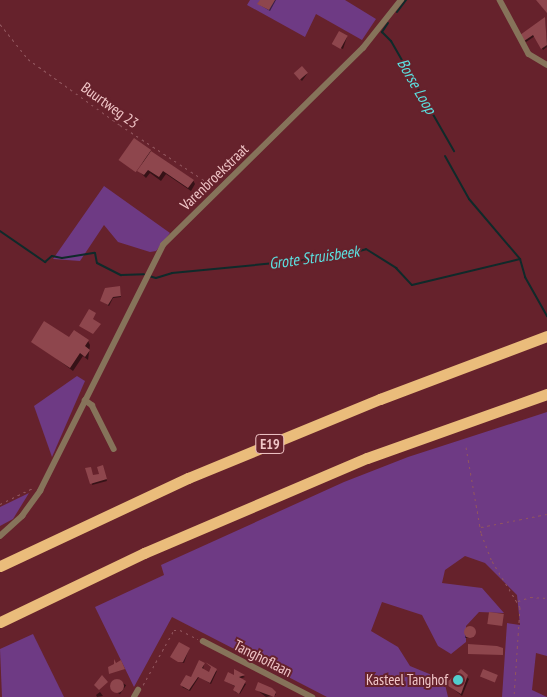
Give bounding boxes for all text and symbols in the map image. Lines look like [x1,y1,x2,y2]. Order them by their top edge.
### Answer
water label: Borse Loop [393,55,441,117]
street label: Buurtweg 23 [78,78,142,132]
street label: Varenbroekstraat [176,140,252,214]
water label: Grote Struisbeek [268,241,360,273]
road number: E19 [255,432,285,456]
street label: Tanghoflaan [231,636,295,680]
place label: Kasteel Tanghof [366,671,448,689]
marker: Kasteel Tanghof [452,674,464,686]

